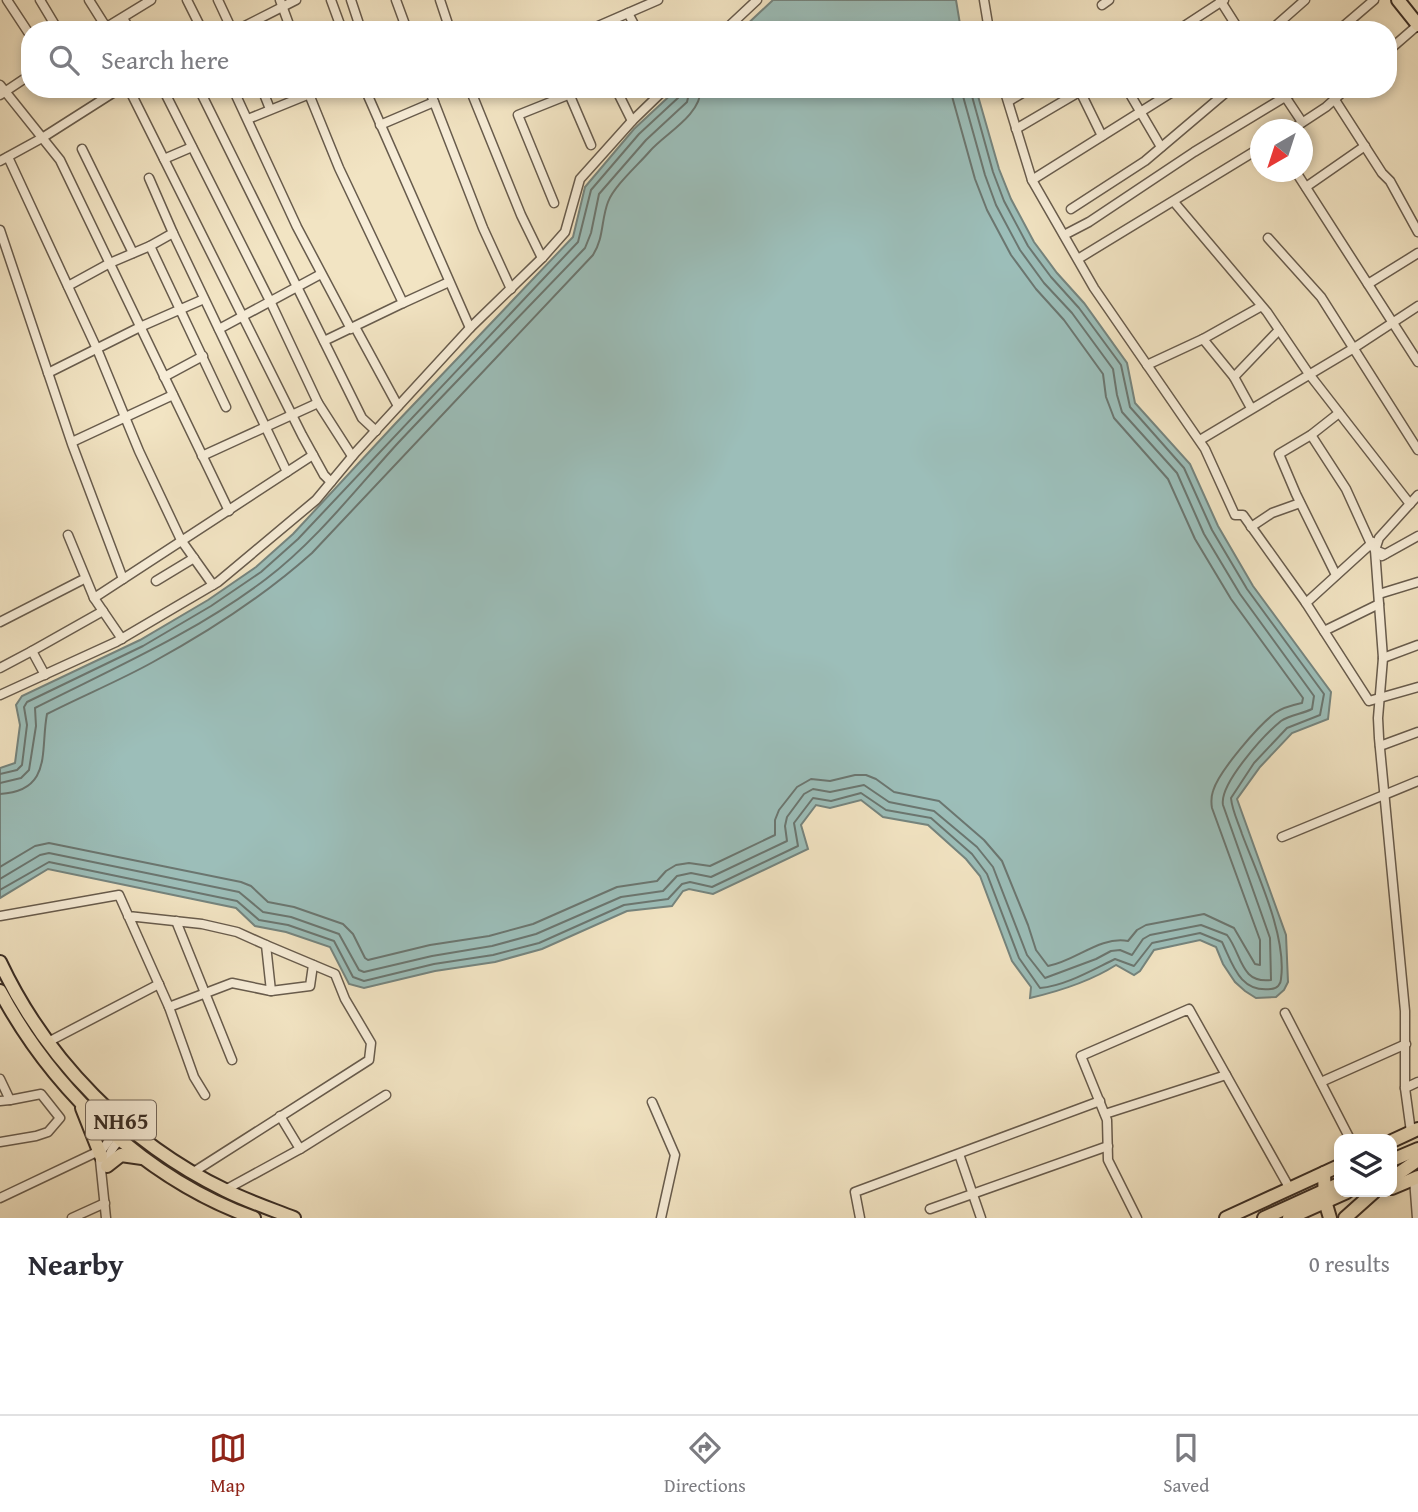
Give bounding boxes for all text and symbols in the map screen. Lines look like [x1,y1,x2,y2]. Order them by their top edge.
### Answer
search box [21,21,1397,98]
text: Search here [101,40,229,79]
icon: search [45,41,83,79]
north arrow [1250,119,1313,182]
road number: NH65 [86,1100,156,1140]
map controls [1334,1134,1397,1197]
button: layers [1334,1134,1397,1197]
text: Nearby [28,1242,124,1286]
text: 0 results [1309,1247,1390,1280]
tab: Map [209,1429,247,1499]
tab: Directions [664,1429,746,1499]
tab: Saved [1163,1429,1209,1499]

